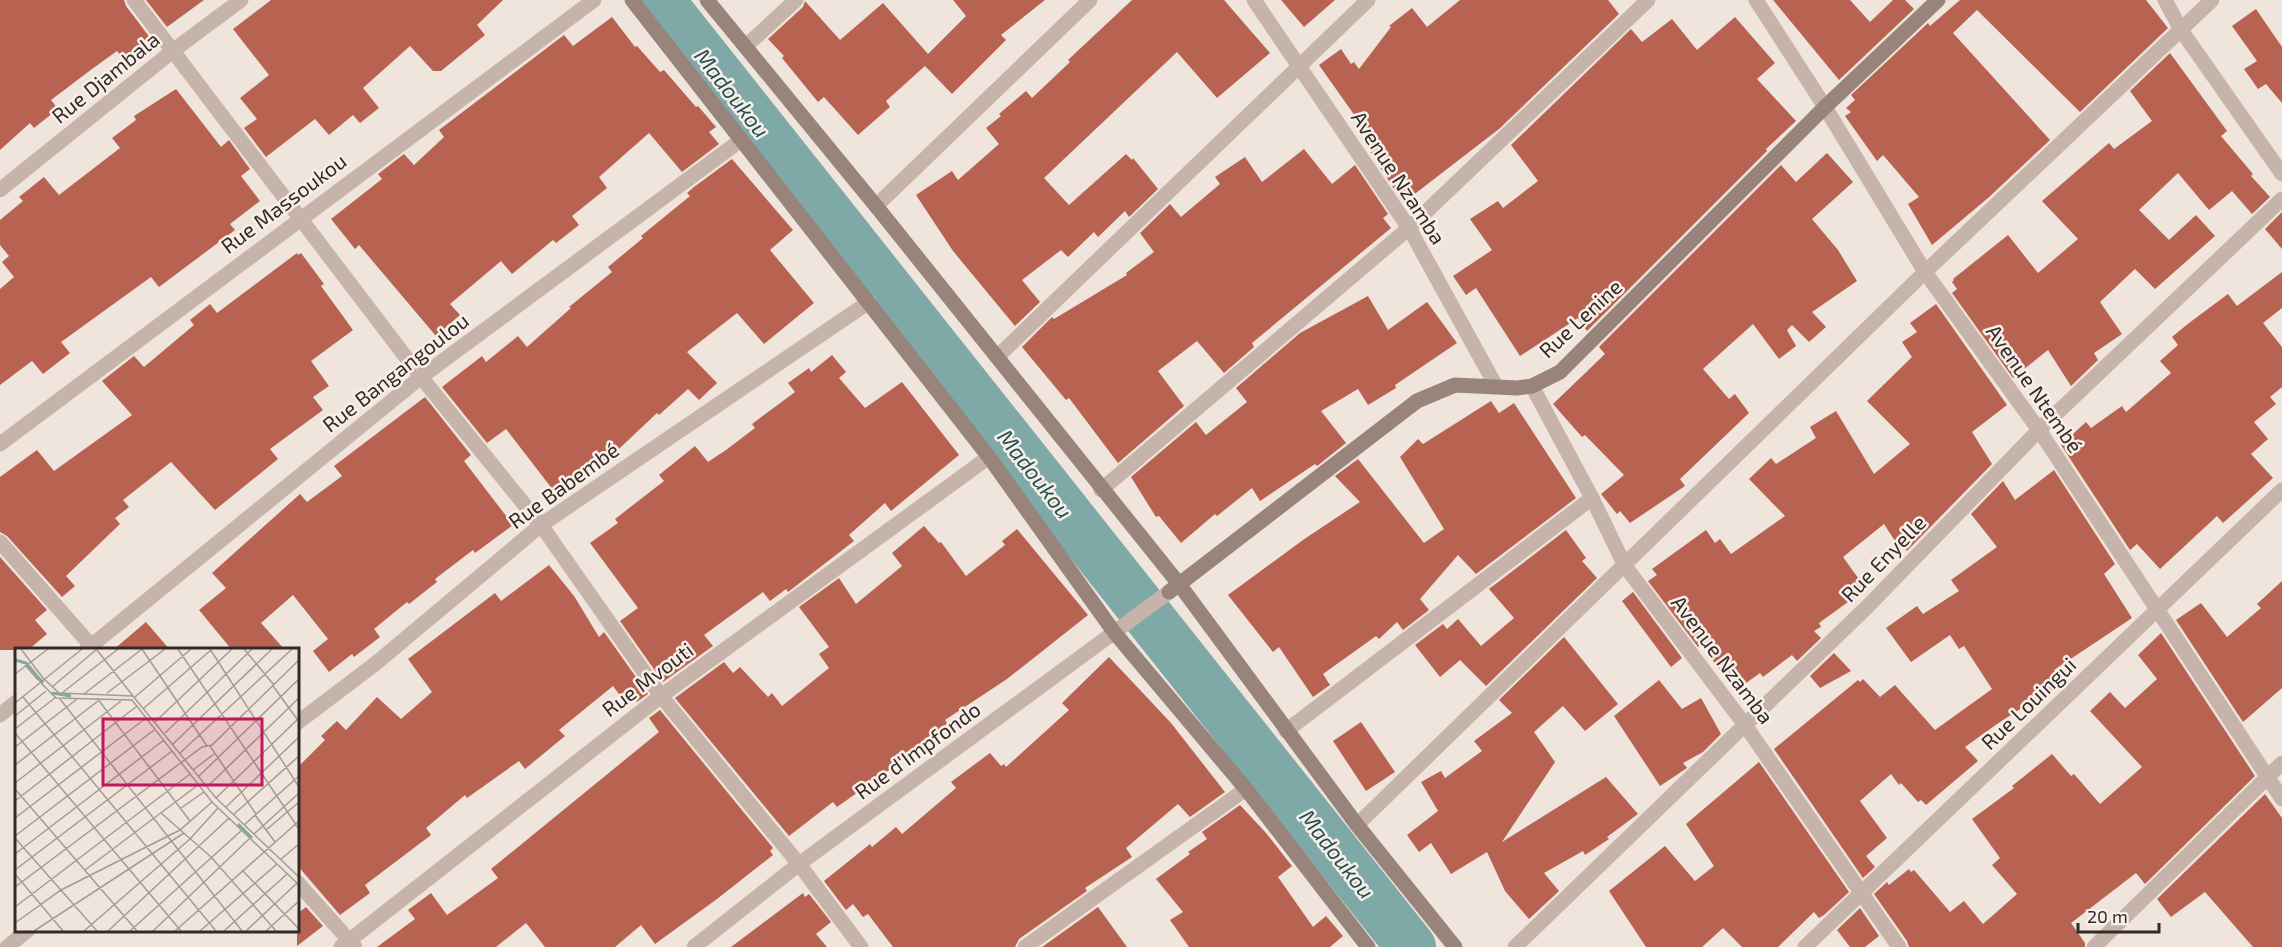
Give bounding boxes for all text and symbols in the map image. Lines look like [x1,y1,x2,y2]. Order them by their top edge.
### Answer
street label: Rue Djambala [46,26,165,129]
water label: Madoukou [690,43,776,142]
street label: Avenue Nzamba [1347,106,1452,249]
street label: Rue Massoukou [216,148,351,258]
street label: Rue Lenine [1533,273,1626,362]
street label: Rue Bangangoulou [317,307,473,437]
street label: Avenue Ntembé [1982,319,2089,457]
water label: Madoukou [993,424,1079,523]
street label: Rue Babembé [503,436,623,533]
street label: Rue Enyelle [1835,509,1930,607]
street label: Avenue Nzamba [1667,590,1780,728]
street label: Rue Mvouti [597,636,698,721]
inset map [15,648,298,932]
street label: Rue Louingui [1975,652,2080,754]
street label: Rue d'Impfondo [849,696,985,804]
water label: Madoukou [1295,804,1381,903]
scale bar [2078,896,2159,934]
text: 20 m [2087,905,2128,927]

